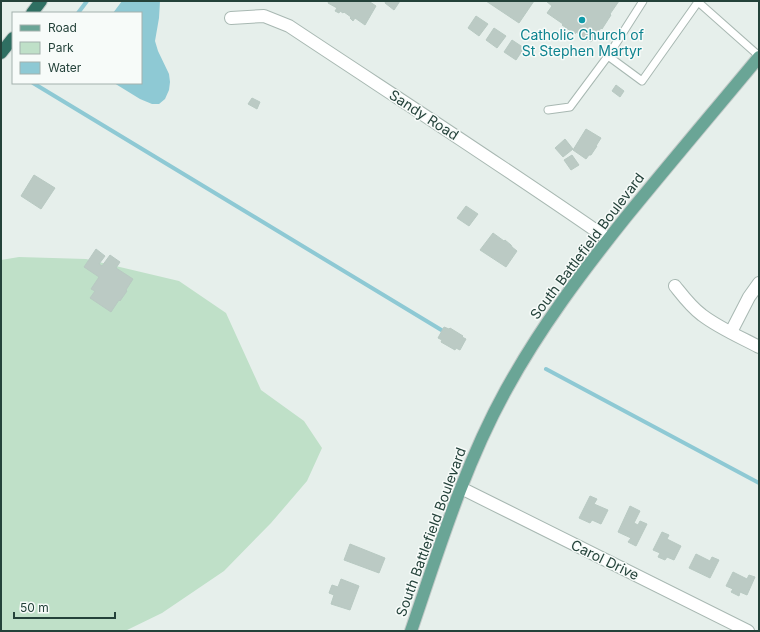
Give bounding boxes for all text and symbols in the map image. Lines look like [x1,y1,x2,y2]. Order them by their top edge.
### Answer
legend [12,12,142,84]
marker: Catholic Church of St Stephen Martyr [577,15,587,25]
text: Road [48,20,77,35]
place label: Catholic Church of St Stephen Martyr [520,26,644,59]
text: Park [48,40,74,55]
text: Water [48,60,82,75]
street label: Sandy Road [386,86,462,143]
street label: South Battlefield Boulevard [526,169,647,322]
street label: South Battlefield Boulevard [392,445,469,619]
street label: Carol Drive [568,536,642,583]
scale bar [14,594,115,620]
text: 50 m [20,600,49,615]

